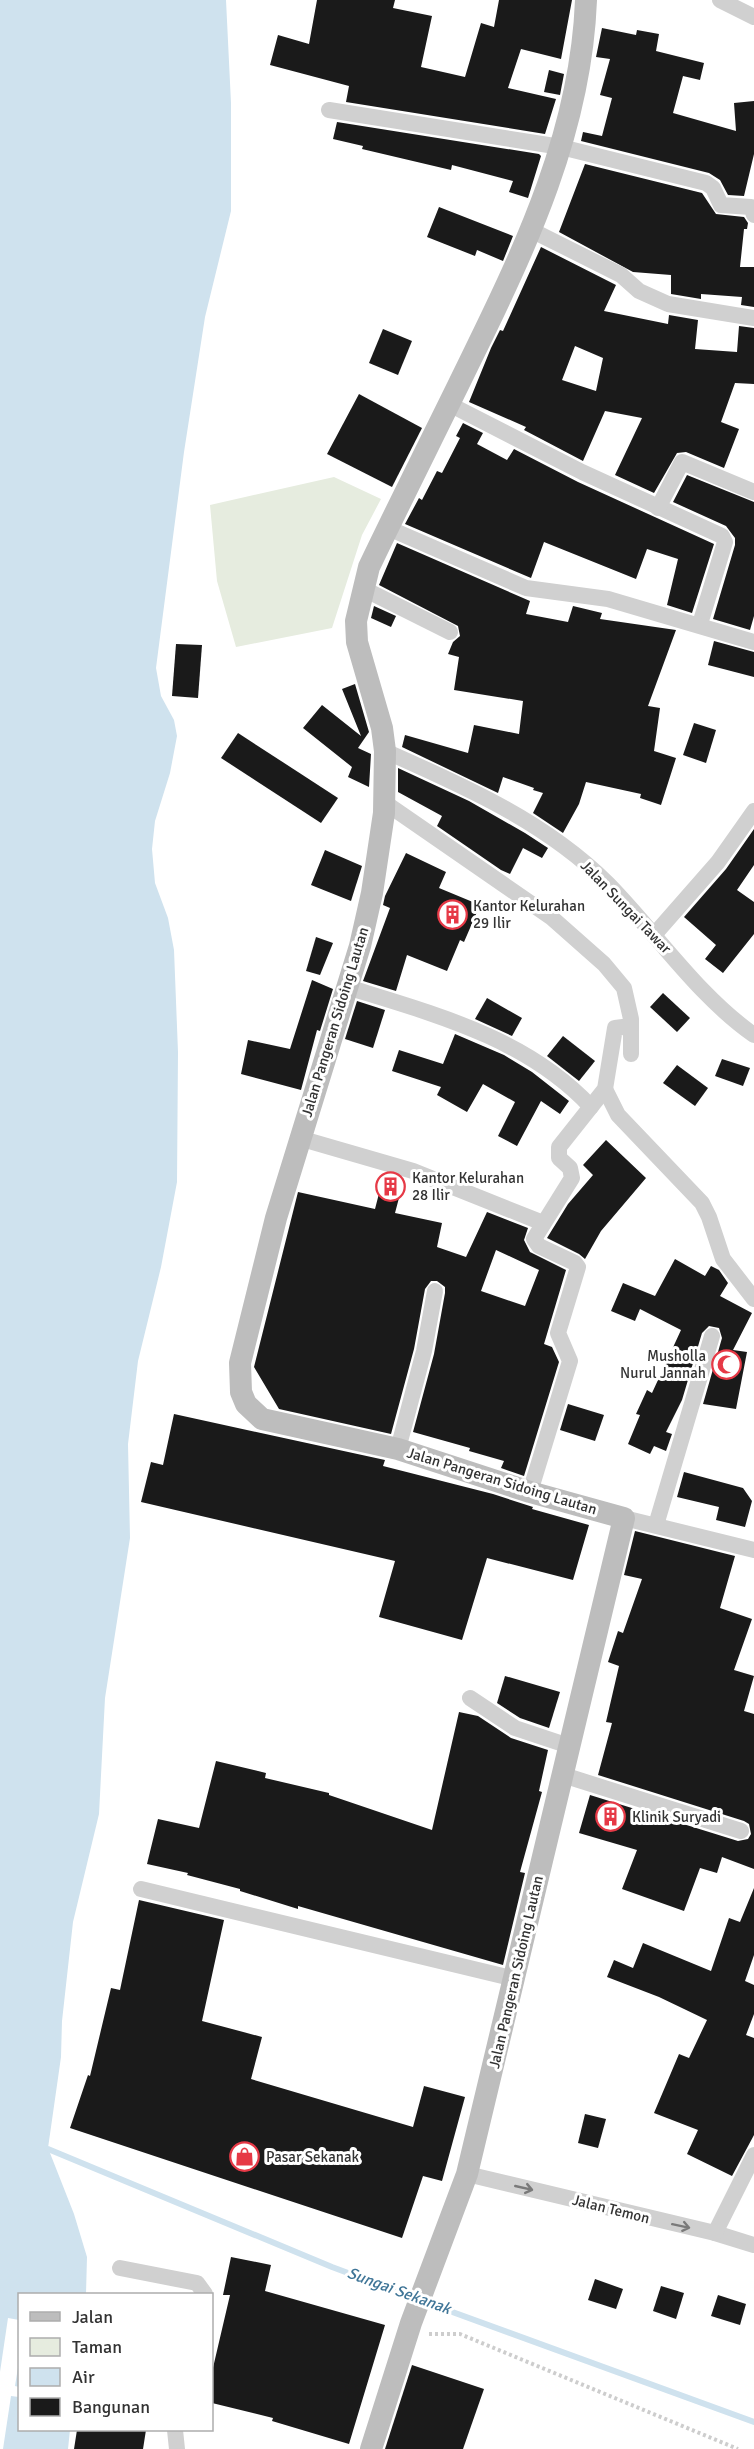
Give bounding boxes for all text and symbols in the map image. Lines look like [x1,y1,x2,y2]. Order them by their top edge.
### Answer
street label: Jalan Sungai Tawar [577,857,675,958]
place label: Kantor Kelurahan 29 Ilir [473,897,585,932]
building icon: Kantor Kelurahan 29 Ilir [436,899,468,931]
street label: Jalan Pangeran Sidoing Lautan [298,925,372,1119]
place label: Kantor Kelurahan 28 Ilir [412,1169,524,1204]
building icon: Kantor Kelurahan 28 Ilir [375,1171,407,1203]
place label: Musholla Nurul Jannah [620,1347,706,1382]
mosque icon: Musholla Nurul Jannah [711,1349,743,1381]
street label: Jalan Pangeran Sidoing Lautan [405,1444,599,1518]
building icon: Klinik Suryadi [595,1801,627,1833]
place label: Klinik Suryadi [632,1808,721,1826]
street label: Jalan Pangeran Sidoing Lautan [485,1874,547,2070]
shop icon: Pasar Sekanak [229,2141,261,2173]
place label: Pasar Sekanak [266,2148,360,2166]
one-way arrow [514,2182,533,2194]
street label: Jalan Temon [570,2191,652,2227]
one-way arrow [672,2220,691,2232]
water label: Sungai Sekanak [344,2263,455,2320]
legend [18,2293,213,2431]
text: Jalan [72,2306,113,2328]
text: Taman [72,2336,122,2358]
text: Air [72,2366,95,2388]
text: Bangunan [72,2396,150,2418]

